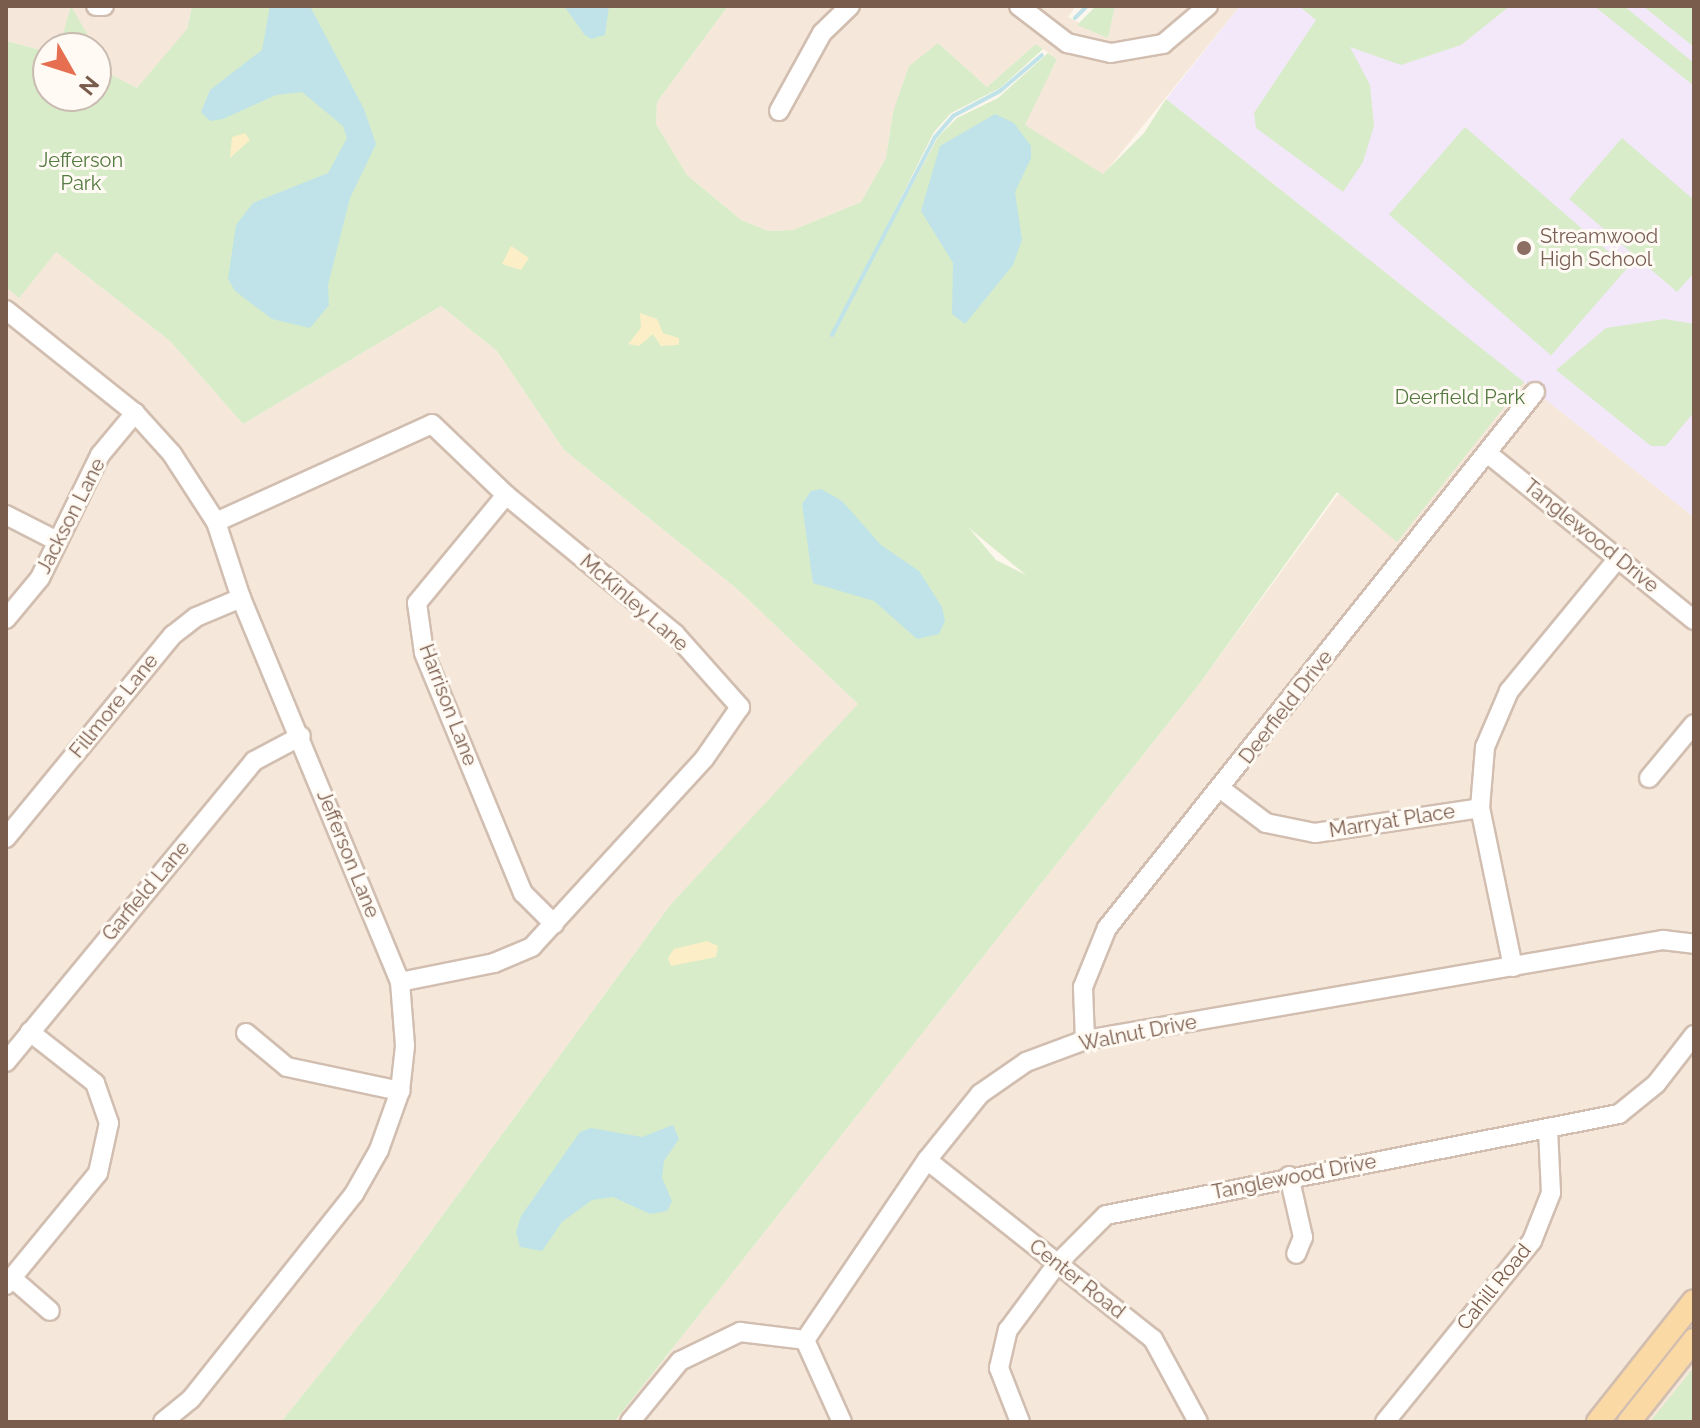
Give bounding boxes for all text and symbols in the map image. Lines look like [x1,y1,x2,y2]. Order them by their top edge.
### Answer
north arrow [32,32,112,112]
text: N [74,71,104,101]
park label: Jefferson Park [39,148,123,195]
place label: Streamwood High School [1540,224,1658,271]
marker: Streamwood High School [1515,239,1533,257]
park label: Deerfield Park [1395,385,1525,409]
street label: Jackson Lane [32,454,110,578]
street label: Tanglewood Drive [1519,474,1663,598]
street label: McKinley Lane [575,549,693,657]
street label: Harrison Lane [414,641,482,769]
street label: Deerfield Drive [1234,646,1338,768]
street label: Fillmore Lane [65,649,163,763]
street label: Jefferson Lane [312,787,384,921]
street label: Marryat Place [1327,799,1457,843]
street label: Garfield Lane [97,836,195,946]
street label: Walnut Drive [1077,1010,1199,1056]
street label: Tanglewood Drive [1210,1149,1378,1205]
street label: Center Road [1024,1234,1130,1324]
street label: Cahill Road [1452,1239,1536,1335]

